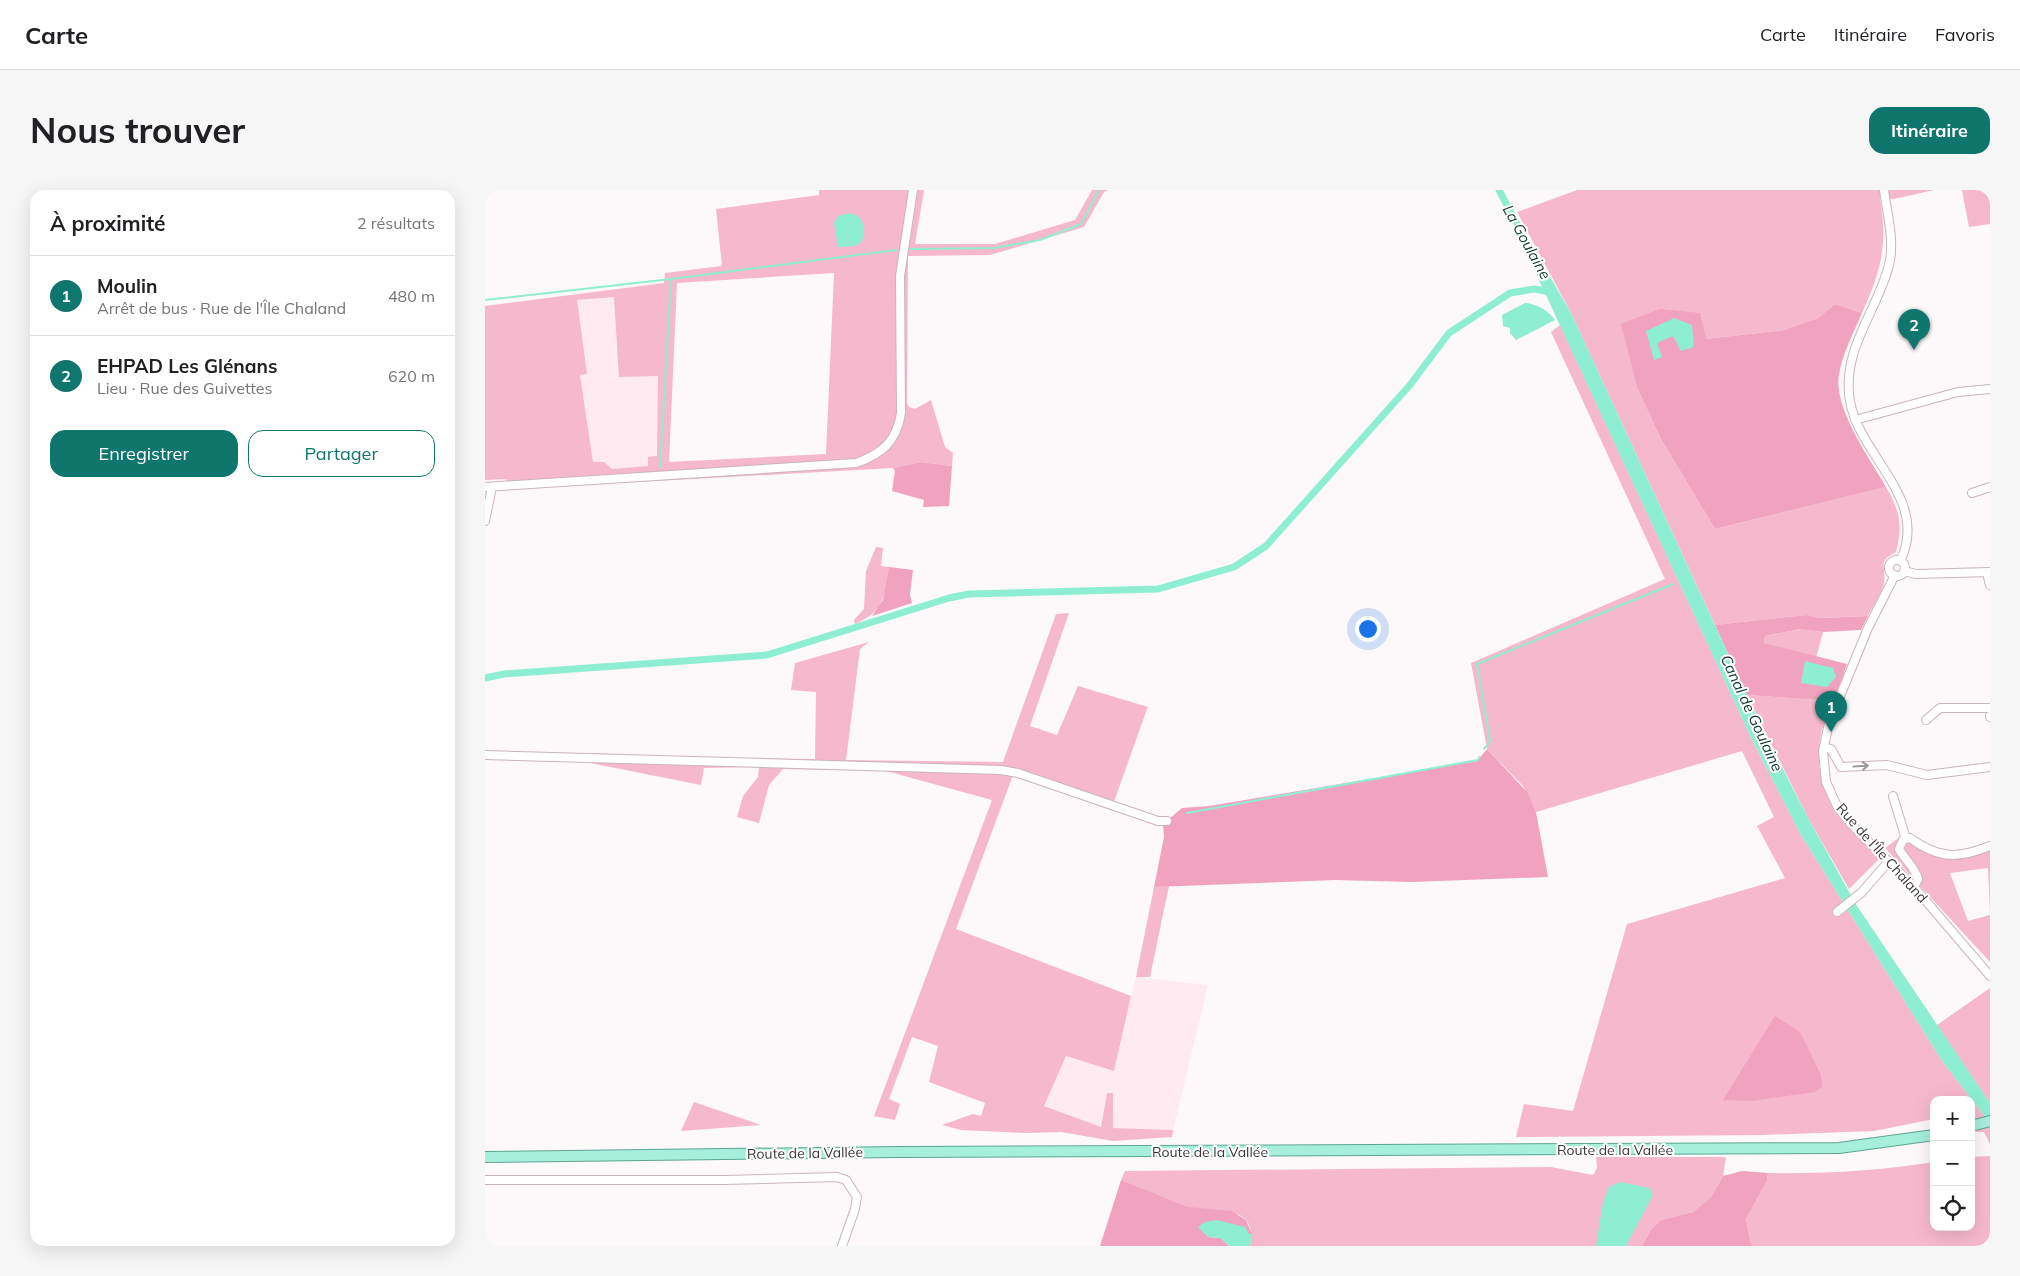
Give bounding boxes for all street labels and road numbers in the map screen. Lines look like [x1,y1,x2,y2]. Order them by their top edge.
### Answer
street label: Rue de l'Île Chaland [1833,799,1931,907]
street label: Route de la Vallée [1557,1141,1673,1159]
street label: Route de la Vallée [747,1143,863,1163]
street label: Route de la Vallée [1152,1143,1268,1161]

